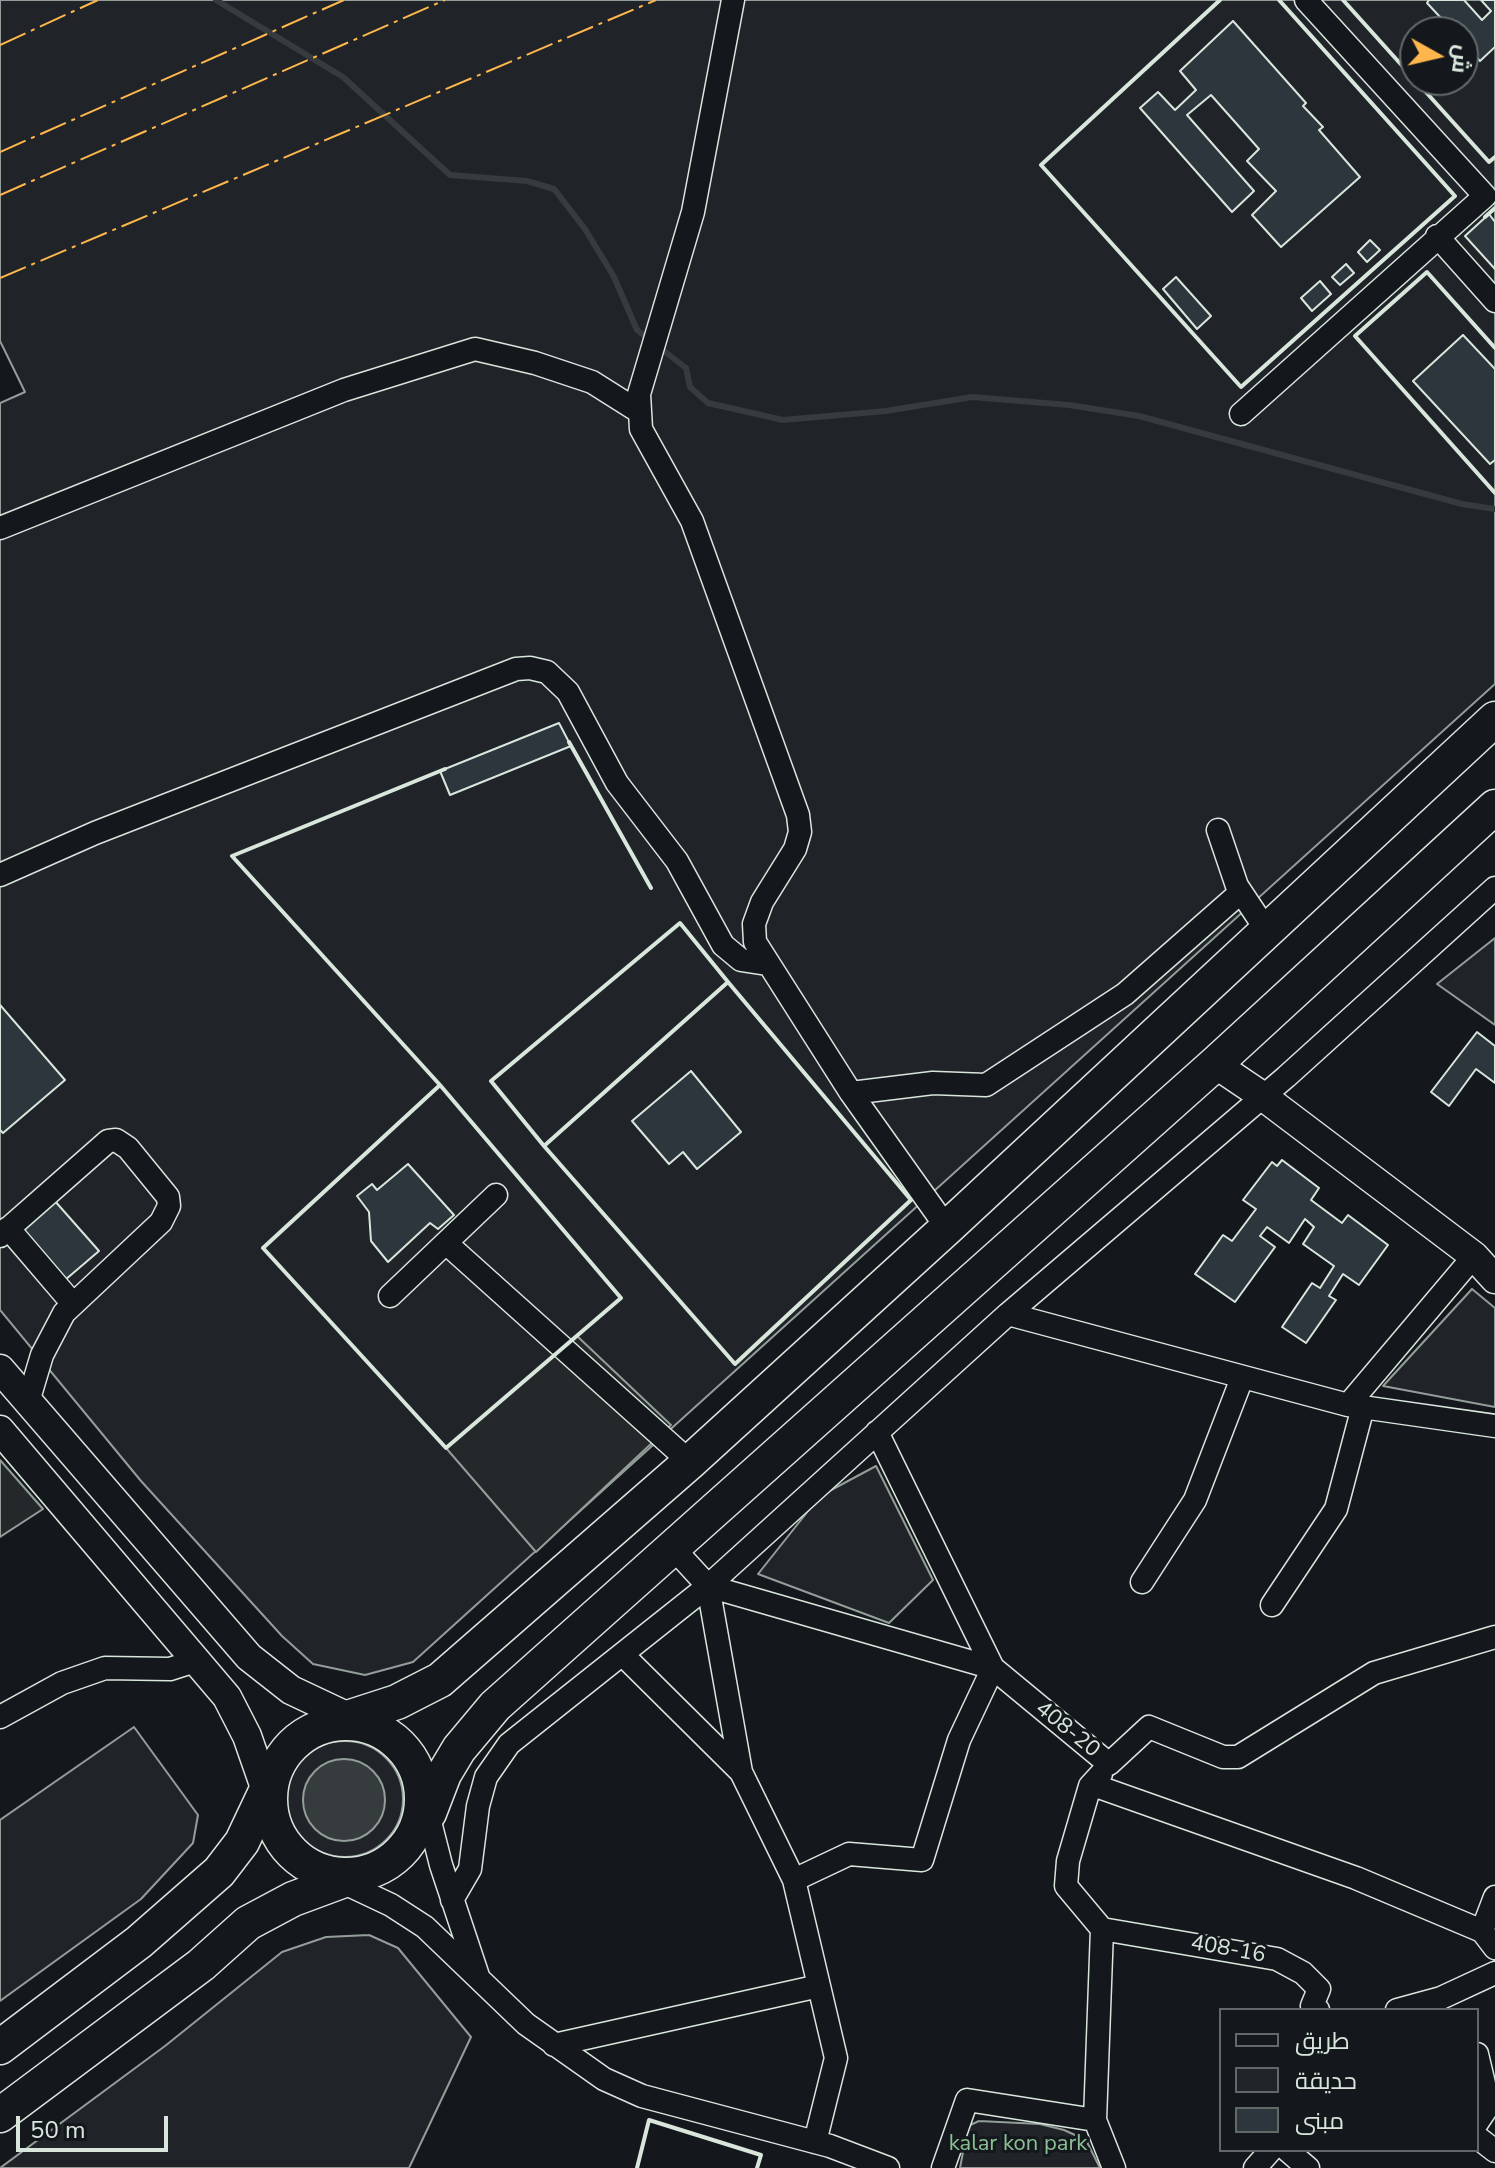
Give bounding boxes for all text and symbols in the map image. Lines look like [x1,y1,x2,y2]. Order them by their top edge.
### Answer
north arrow [1399,16,1479,96]
text: ش [1444,43,1478,75]
street label: 408-20 [1029,1696,1105,1764]
street label: 408-16 [1189,1930,1267,1970]
legend [1219,2008,1479,2152]
text: طريق [1295,2025,1350,2057]
text: حديقة [1295,2065,1357,2097]
scale bar [20,2100,172,2150]
text: مبنى [1295,2105,1344,2137]
text: 50 m [30,2114,86,2146]
park label: kalar kon park [949,2132,1087,2158]

